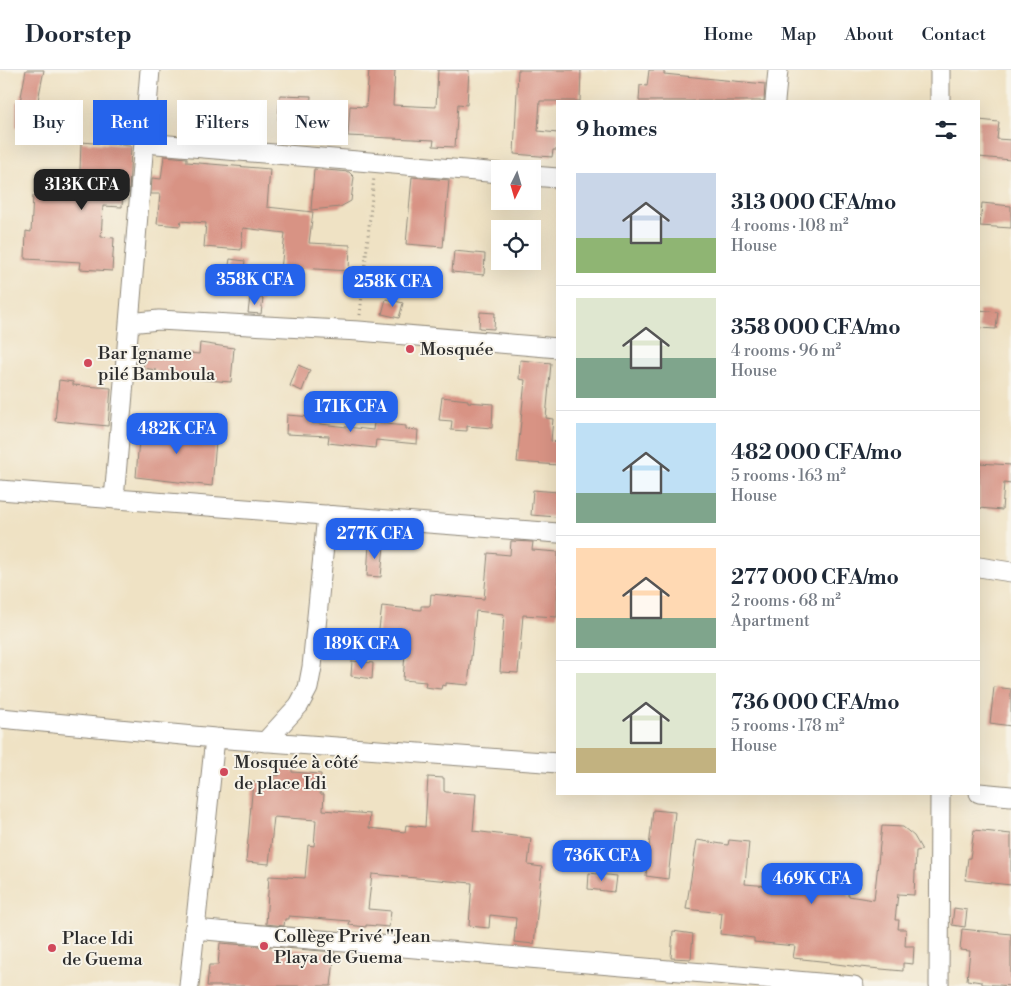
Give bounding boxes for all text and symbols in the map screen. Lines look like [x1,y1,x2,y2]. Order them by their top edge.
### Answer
text: Doorstep [25,20,132,50]
text: Home [704,23,753,46]
text: Map [781,23,817,46]
text: About [845,23,894,46]
text: Contact [922,23,986,46]
chip: Buy [15,100,83,145]
chip: Rent [93,100,167,145]
chip: Filters [177,100,267,145]
chip: New [277,100,348,145]
icon: filters [932,116,960,144]
text: 9 homes [576,117,657,143]
north arrow [491,160,541,210]
map controls [491,160,541,270]
pin: 313K CFA [30,168,134,211]
text: 313K CFA [45,175,119,195]
text: 313 000 CFA/mo [731,190,896,216]
icon: home [616,193,676,253]
text: 4 rooms · 108 m² [731,216,849,236]
button: locate [491,220,541,270]
text: House [731,236,777,256]
pin: 358K CFA [203,264,307,306]
pin: 258K CFA [341,266,445,308]
text: 358K CFA [216,270,294,290]
text: 258K CFA [354,272,432,292]
text: 358 000 CFA/mo [731,315,901,341]
icon: home [616,318,676,378]
place label: Mosquée [420,338,493,361]
text: 4 rooms · 96 m² [731,341,841,361]
place label: Bar Igname pilé Bamboula [97,342,216,386]
marker: Mosquée [404,343,416,355]
marker: Bar Igname pilé Bamboula [82,357,94,369]
text: House [731,361,777,381]
pin: 171K CFA [299,390,403,433]
text: 171K CFA [315,397,387,417]
pin: 482K CFA [125,412,229,455]
text: 482K CFA [138,419,216,439]
text: 482 000 CFA/mo [731,440,902,466]
icon: home [616,443,676,503]
text: 5 rooms · 163 m² [731,466,846,486]
text: House [731,486,777,506]
pin: 277K CFA [323,518,427,560]
text: 277K CFA [337,524,413,544]
text: 277 000 CFA/mo [731,565,899,591]
icon: home [616,568,676,628]
text: 2 rooms · 68 m² [731,591,841,611]
text: Apartment [731,611,810,631]
pin: 189K CFA [310,628,414,670]
text: 189K CFA [324,634,400,654]
text: 736 000 CFA/mo [731,690,900,716]
icon: home [616,693,676,753]
text: 5 rooms · 178 m² [731,716,845,736]
text: House [731,736,777,756]
place label: Mosquée à côté de place Idi [234,751,358,795]
marker: Mosquée à côté de place Idi [218,766,230,778]
pin: 736K CFA [550,840,654,882]
text: 736K CFA [564,846,640,866]
pin: 469K CFA [760,862,864,905]
text: 469K CFA [773,869,851,889]
place label: Collège Privé ''Jean Playa de Guema [274,925,431,969]
place label: Place Idi de Guema [62,927,143,971]
marker: Collège Privé ''Jean Playa de Guema [258,940,270,952]
marker: Place Idi de Guema [46,942,58,954]

